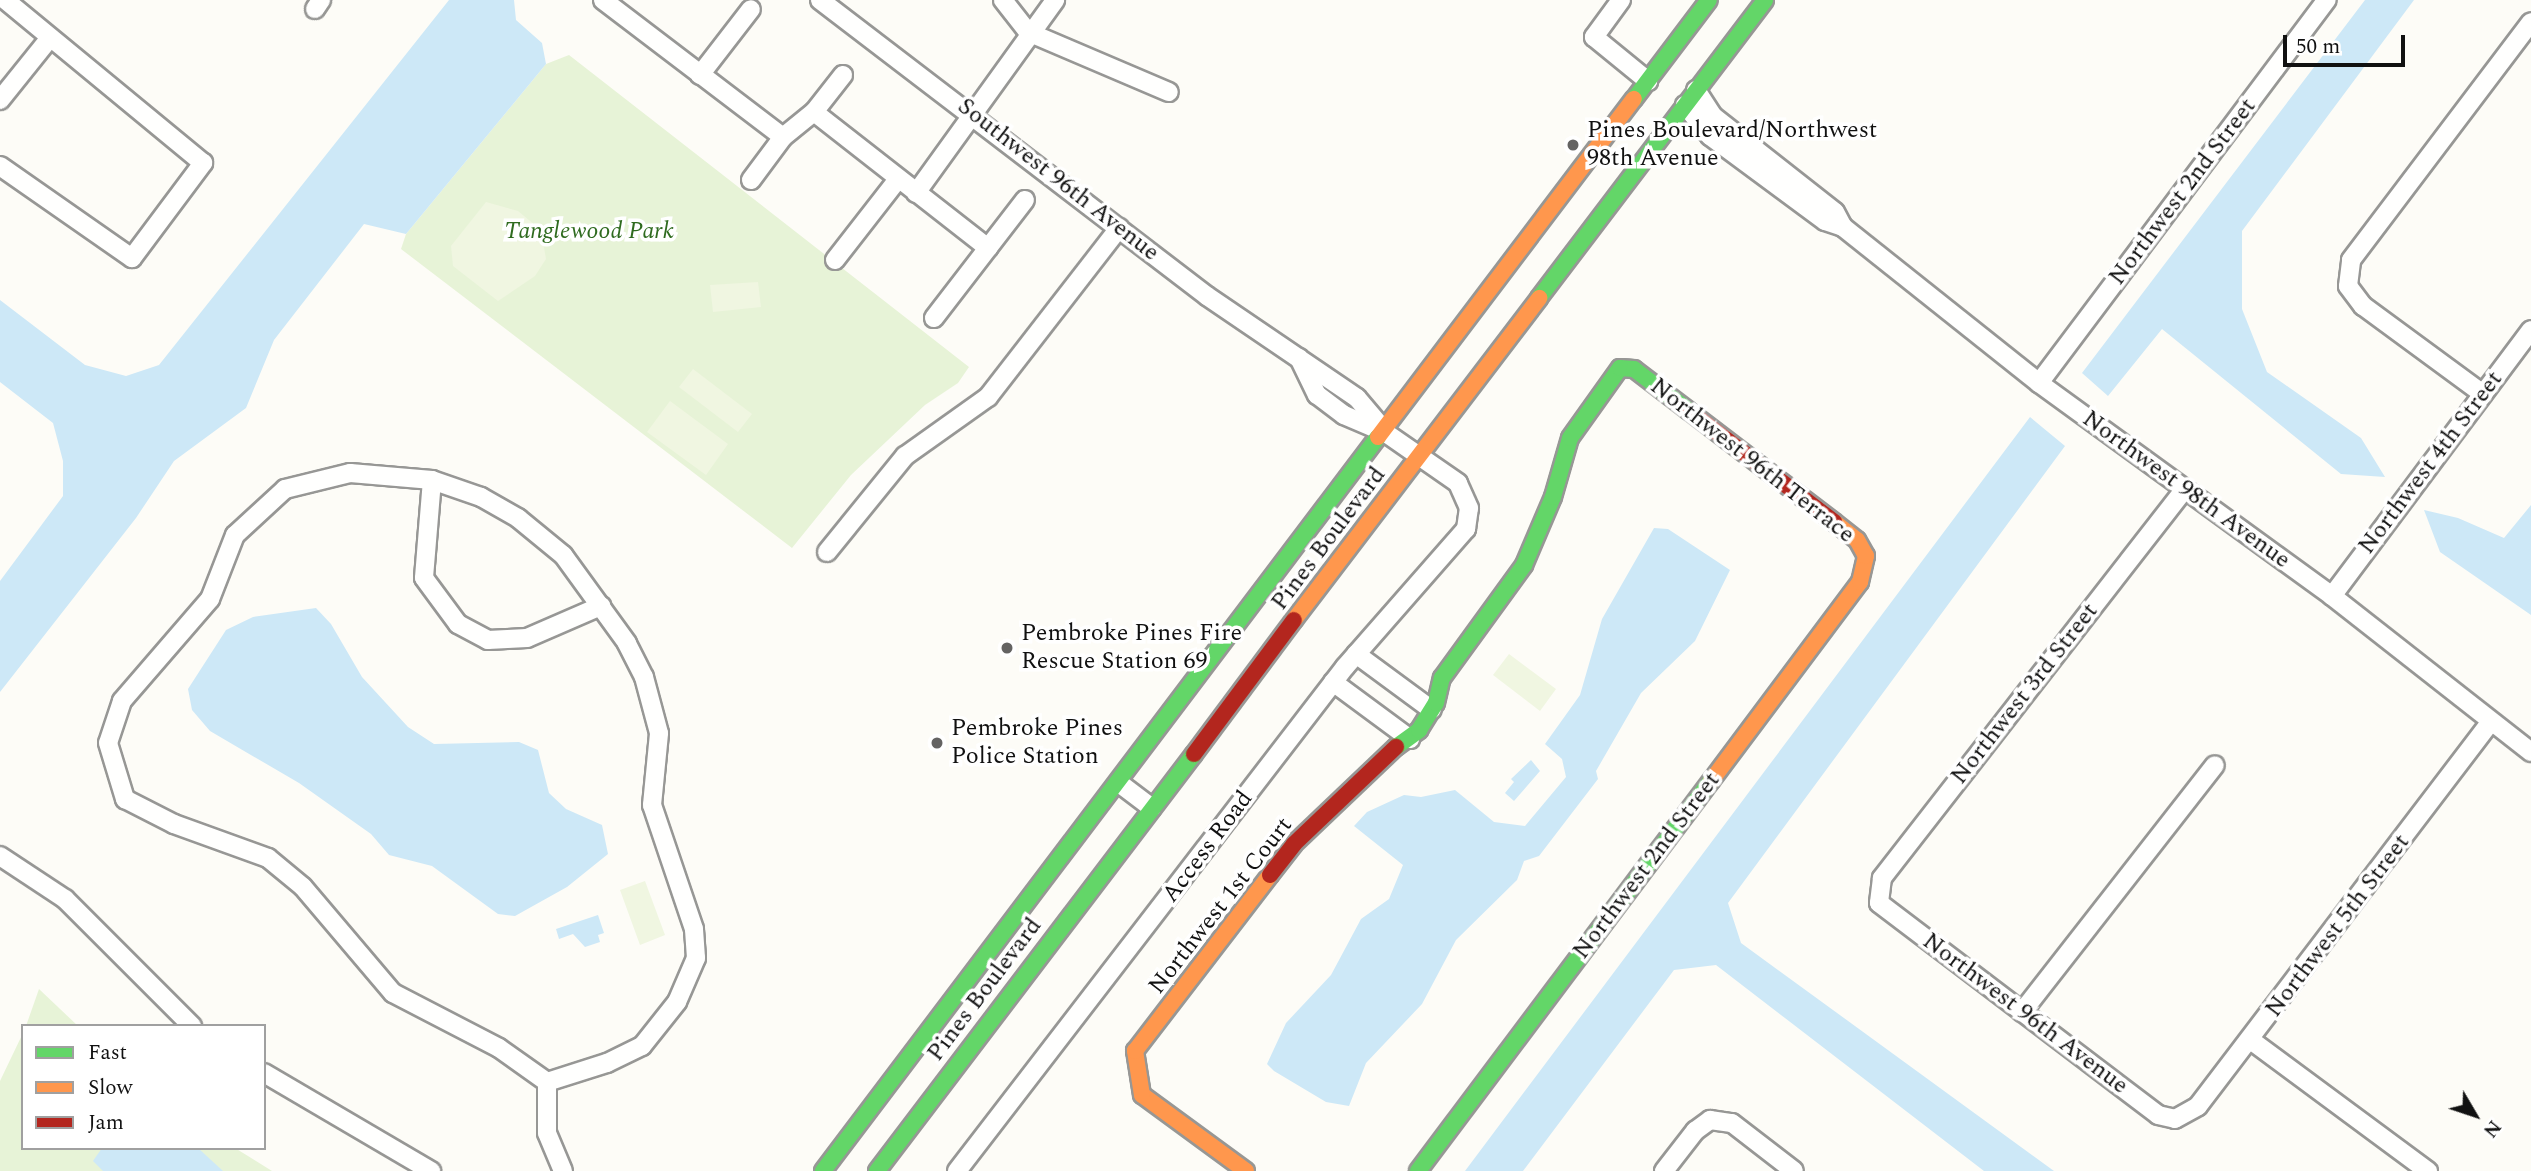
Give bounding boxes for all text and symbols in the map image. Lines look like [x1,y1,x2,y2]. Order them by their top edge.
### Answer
scale bar [2286,21,2408,65]
text: 50 m [2296,31,2340,63]
street label: Southwest 96th Avenue [951,92,1165,268]
street label: Northwest 2nd Street [2103,93,2263,291]
place label: Pines Boulevard/Northwest 98th Avenue [1587,117,1877,173]
marker: Pines Boulevard/Northwest 98th Avenue [1565,137,1581,153]
park label: Tanglewood Park [504,218,674,246]
street label: Northwest 4th Street [2353,366,2509,560]
street label: Northwest 96th Terrace [1644,372,1860,550]
street label: Northwest 98th Avenue [2076,405,2296,575]
street label: Pines Boulevard [1266,462,1392,616]
street label: Northwest 3rd Street [1945,598,2105,790]
place label: Pembroke Pines Fire Rescue Station 69 [1021,620,1242,676]
marker: Pembroke Pines Fire Rescue Station 69 [999,640,1015,656]
place label: Pembroke Pines Police Station [951,715,1123,771]
marker: Pembroke Pines Police Station [929,735,945,751]
street label: Northwest 2nd Street [1567,767,1727,965]
street label: Access Road [1157,785,1259,909]
street label: Northwest 1st Court [1143,812,1299,1000]
street label: Northwest 5th Street [2260,829,2416,1023]
street label: Pines Boulevard [922,913,1048,1067]
street label: Northwest 96th Avenue [1917,927,2133,1101]
legend [21,1024,266,1150]
text: Fast [88,1037,127,1069]
text: Slow [88,1072,132,1104]
north arrow [2440,1080,2510,1150]
text: Jam [88,1107,124,1139]
text: N [2476,1113,2508,1144]

